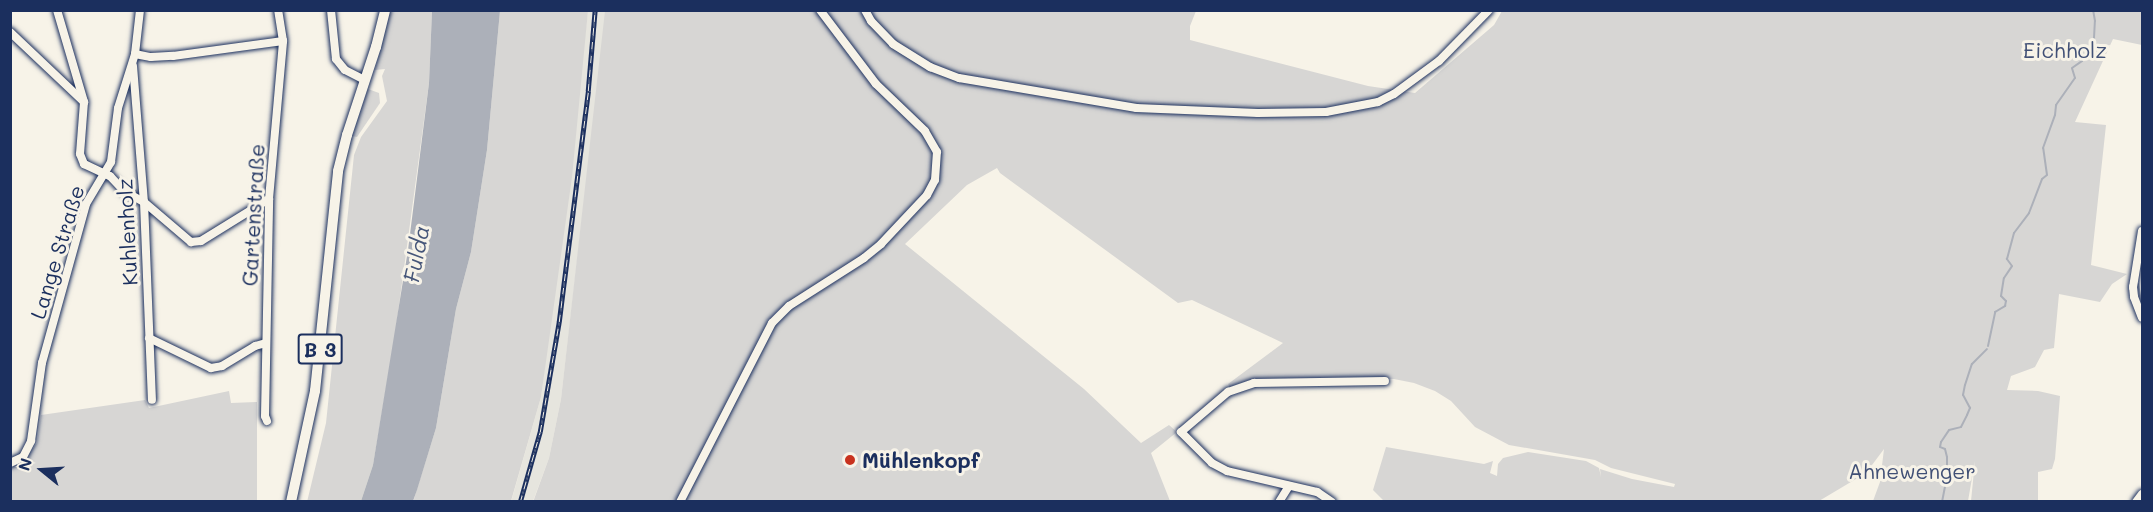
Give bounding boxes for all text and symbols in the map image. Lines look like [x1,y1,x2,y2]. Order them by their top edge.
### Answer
park label: Eichholz [2023,37,2107,63]
street label: Gartenstraße [237,143,269,287]
street label: Kuhlenholz [112,178,142,286]
street label: Lange Straße [25,182,89,322]
water label: Fulda [398,223,434,285]
road number: B 3 [298,332,342,366]
north arrow [12,440,72,500]
place label: Mühlenkopf [862,447,980,473]
marker: Mühlenkopf [843,453,857,467]
text: N [13,455,36,473]
park label: Ahnewenger [1848,458,1976,484]

